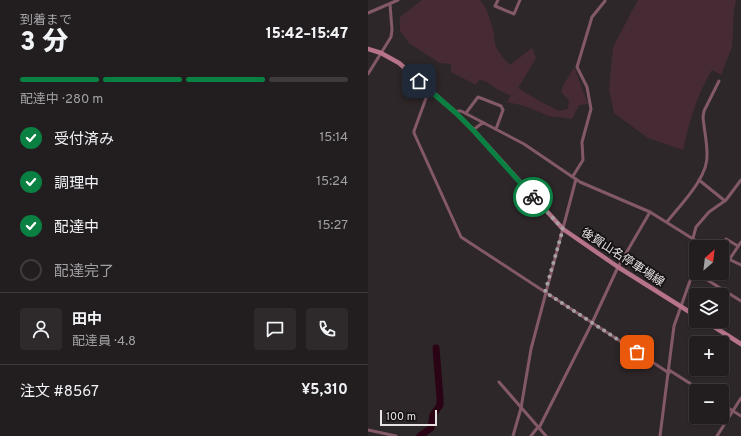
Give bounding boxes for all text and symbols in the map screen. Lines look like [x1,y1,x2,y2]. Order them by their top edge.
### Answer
text: 到着まで [20,13,72,29]
text: 15:42–15:47 [266,25,348,44]
text: 3 分 [20,27,68,60]
pin [402,64,436,98]
icon: home [408,70,430,92]
text: 配達中 · 280 m [20,92,103,108]
icon: check [20,127,42,149]
text: 15:14 [319,130,348,146]
text: 受付済み [54,131,114,150]
icon: check [20,171,42,193]
text: 15:24 [316,174,348,190]
text: 調理中 [54,175,99,194]
courier [513,177,553,217]
icon: bike [522,186,544,208]
icon: check [20,215,42,237]
text: 15:27 [318,218,348,234]
text: 配達中 [54,219,99,238]
street label: 後賀山名停車場線 [578,225,667,291]
north arrow [689,240,729,280]
map controls [689,240,729,424]
text: 配達完了 [54,263,114,282]
button: layers [689,288,729,328]
button: person [20,308,62,350]
button: chat [254,308,296,350]
button: phone [306,308,348,350]
text: 田中 [72,311,102,330]
text: 配達員 · 4.8 [72,334,136,350]
pin [620,335,654,369]
button: + [689,336,729,376]
icon: bag [626,341,648,363]
text: ¥5,310 [301,381,348,400]
text: 注文 #8567 [20,383,99,402]
button: − [689,384,729,424]
scale bar [380,408,437,427]
text: 100 m [386,410,416,424]

